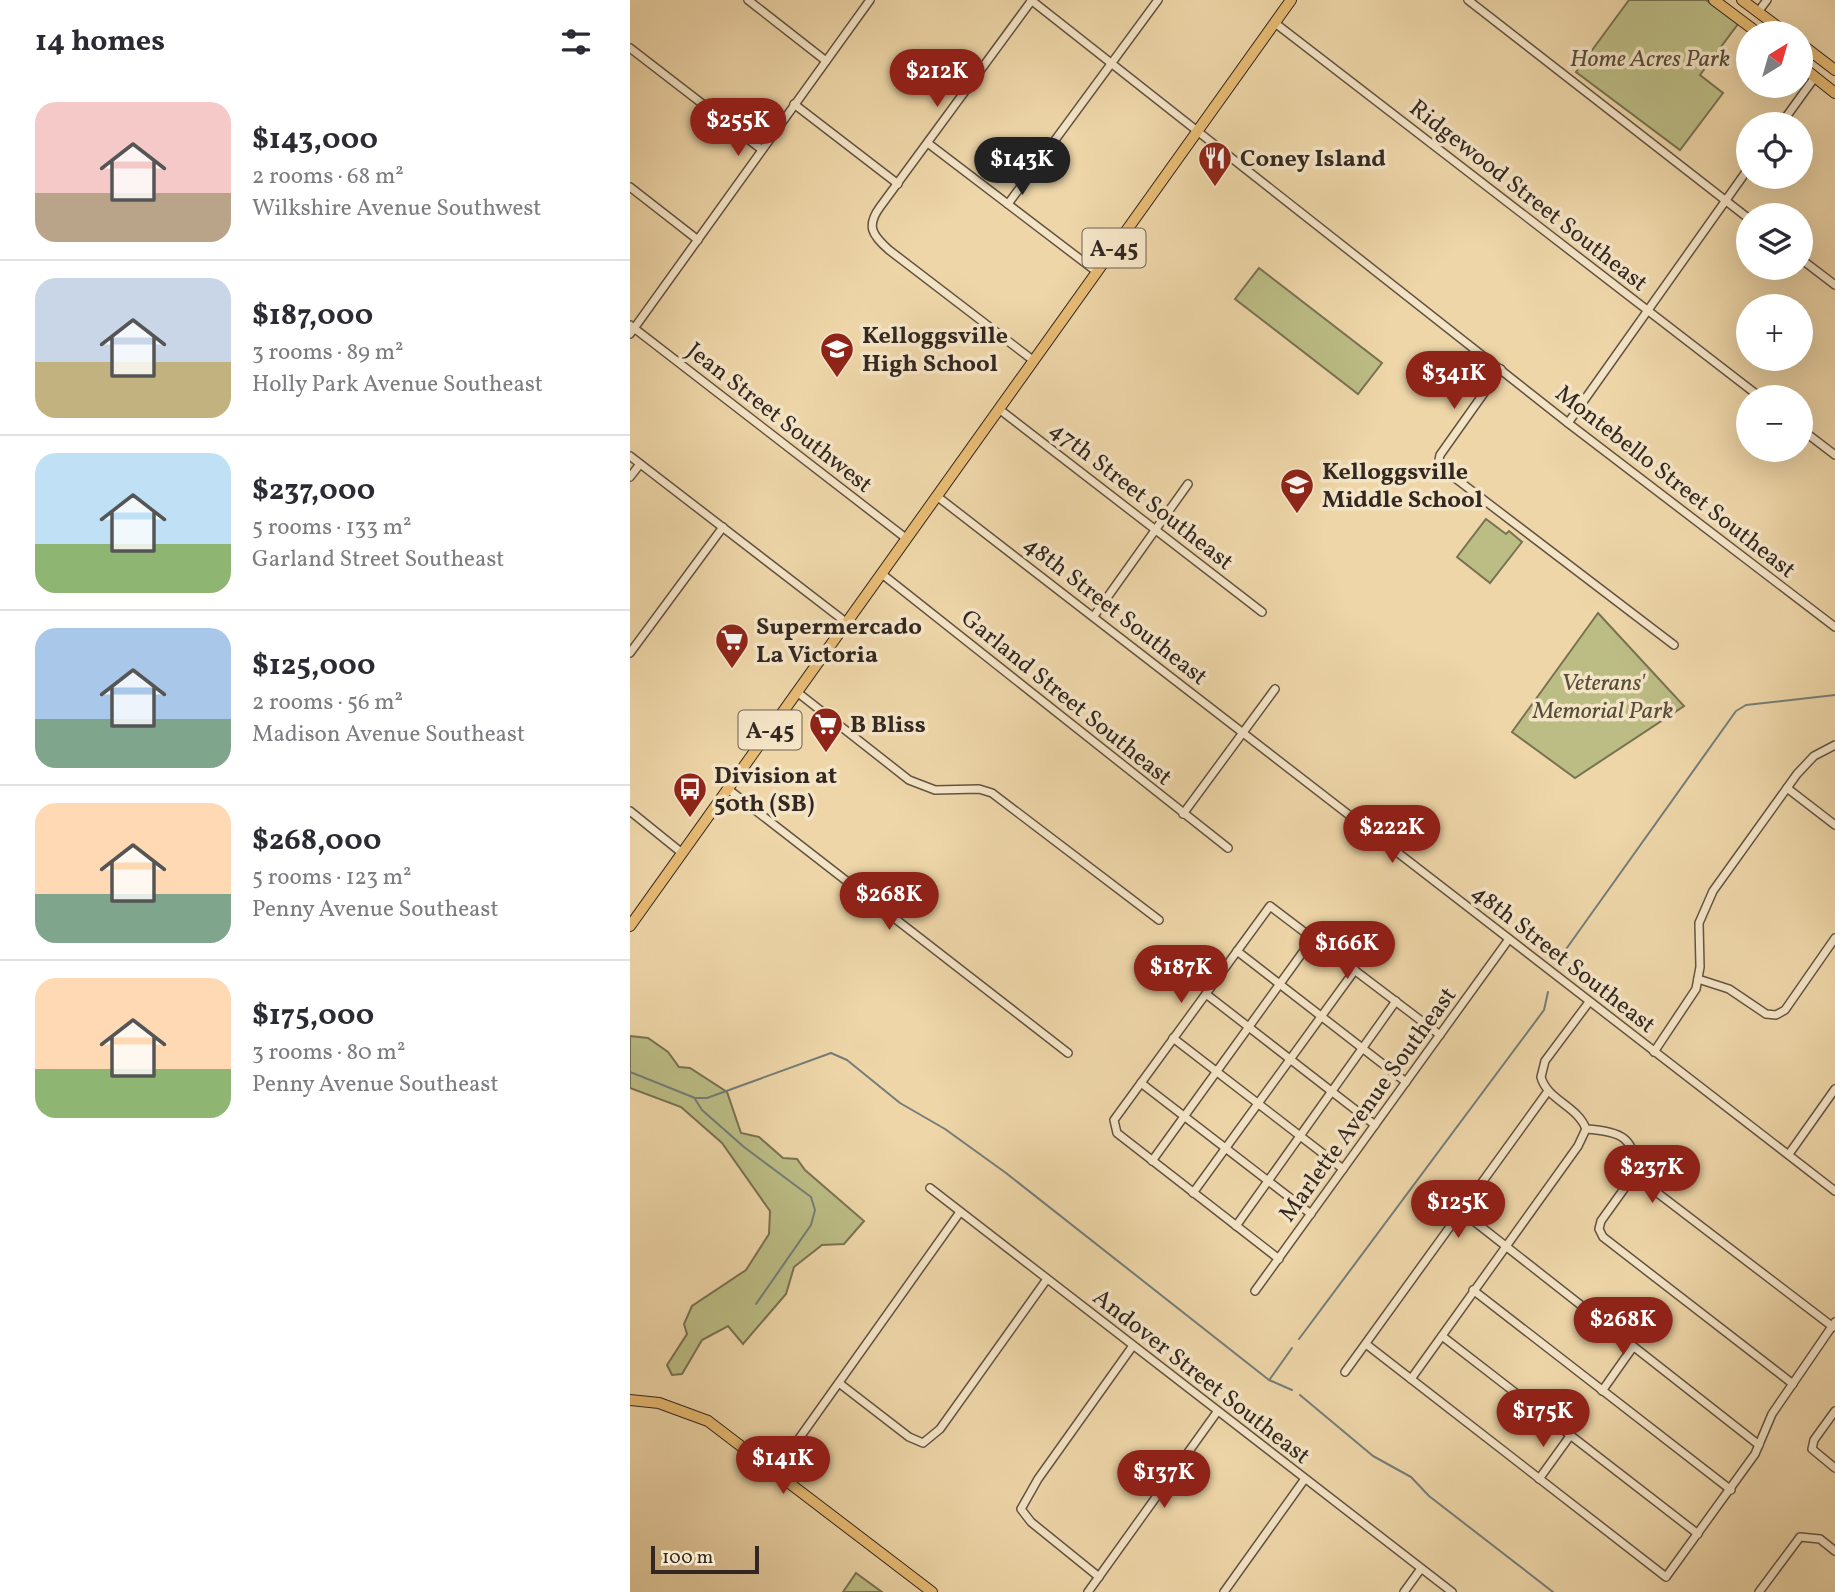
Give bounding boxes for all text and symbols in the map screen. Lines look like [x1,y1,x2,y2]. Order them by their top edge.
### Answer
text: 14 homes [35,21,165,63]
north arrow [1736,21,1813,98]
map controls [1736,21,1813,462]
icon: filters [557,23,595,61]
park label: Home Acres Park [1570,43,1730,77]
pin: $212K [888,50,986,109]
text: $212K [906,56,968,88]
street label: Ridgewood Street Southeast [1401,92,1654,301]
pin: $255K [689,99,787,158]
text: $255K [706,105,770,137]
button: locate [1736,112,1813,189]
text: $143,000 [252,119,378,161]
icon: home [91,130,175,214]
pin: $143K [973,138,1071,197]
restaurant icon: Coney Island [1196,139,1234,188]
place label: Coney Island [1240,143,1386,177]
text: $143K [990,144,1054,176]
text: 2 rooms · 68 m² [252,161,404,193]
text: Wilkshire Avenue Southwest [252,193,541,225]
button: layers [1736,203,1813,280]
road number: A-45 [1082,229,1146,268]
button: + [1736,294,1813,371]
text: $187,000 [252,295,373,337]
icon: home [91,306,175,390]
place label: Kelloggsville High School [862,320,1008,382]
school or university icon: Kelloggsville High School [818,330,856,379]
street label: Jean Street Southwest [679,335,879,502]
text: 3 rooms · 89 m² [252,337,404,369]
pin: $341K [1405,352,1503,411]
text: $341K [1422,358,1486,390]
text: Holly Park Avenue Southeast [252,369,543,401]
street label: Montebello Street Southeast [1547,378,1802,587]
button: − [1736,385,1813,462]
street label: 47th Street Southeast [1041,414,1240,579]
place label: Kelloggsville Middle School [1322,456,1483,518]
school or university icon: Kelloggsville Middle School [1278,466,1316,515]
text: $237,000 [252,470,375,512]
icon: home [91,481,175,565]
text: 5 rooms · 133 m² [252,512,412,544]
street label: 48th Street Southeast [1015,529,1214,694]
text: Garland Street Southeast [252,544,504,576]
street label: Garland Street Southeast [953,602,1179,795]
place label: Supermercado La Victoria [756,611,922,673]
supermarket icon: Supermercado La Victoria [713,621,751,670]
text: $125,000 [252,645,376,687]
icon: home [91,656,175,740]
park label: Veterans' Memorial Park [1532,667,1673,729]
text: 2 rooms · 56 m² [252,687,403,719]
supermarket icon: B Bliss [807,705,845,754]
place label: B Bliss [850,709,926,743]
road number: A-45 [738,710,802,750]
text: Madison Avenue Southeast [252,719,525,751]
place label: Division at 50th (SB) [714,760,837,822]
bus stop icon: Division at 50th (SB) [671,770,709,819]
pin: $222K [1343,806,1441,865]
text: $222K [1359,812,1425,844]
text: $268,000 [252,820,381,862]
icon: home [91,831,175,915]
text: 5 rooms · 123 m² [252,862,412,894]
pin: $268K [840,872,938,932]
street label: 48th Street Southeast [1463,877,1662,1042]
text: $268K [856,879,922,911]
text: Penny Avenue Southeast [252,894,499,926]
pin: $166K [1298,922,1396,981]
text: $166K [1315,928,1379,960]
pin: $187K [1132,946,1230,1005]
text: $187K [1150,952,1212,984]
street label: Marlette Avenue Southeast [1272,981,1466,1230]
text: $175,000 [252,995,374,1037]
icon: home [91,1006,175,1090]
text: 3 rooms · 80 m² [252,1037,405,1069]
text: Penny Avenue Southeast [252,1069,499,1101]
pin: $237K [1603,1146,1701,1205]
text: $237K [1620,1152,1684,1184]
pin: $125K [1409,1180,1507,1240]
text: $125K [1427,1187,1489,1219]
street label: Andover Street Southeast [1085,1282,1317,1473]
pin: $268K [1574,1298,1672,1357]
text: $268K [1590,1304,1656,1336]
pin: $175K [1494,1390,1592,1449]
text: $175K [1513,1396,1573,1428]
pin: $141K [734,1436,832,1496]
text: $141K [752,1443,814,1475]
pin: $137K [1115,1450,1213,1510]
text: $137K [1133,1457,1195,1489]
scale bar [651,1543,760,1575]
text: 100 m [662,1545,713,1571]

